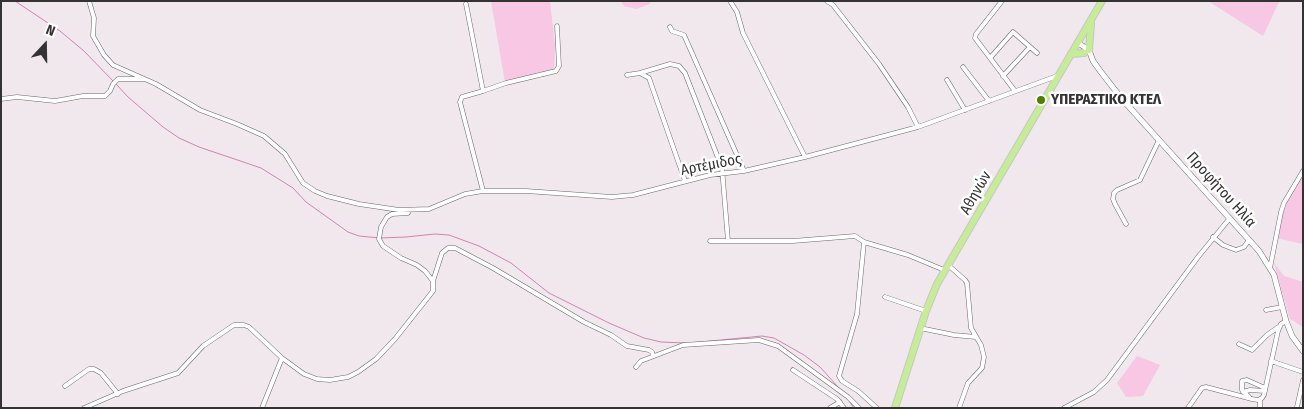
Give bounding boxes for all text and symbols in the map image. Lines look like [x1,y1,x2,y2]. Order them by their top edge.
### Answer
north arrow [20,20,70,70]
text: N [44,21,58,40]
place label: ΥΠΕΡΑΣΤΙΚΟ ΚΤΕΛ [1051,91,1161,109]
marker: ΥΠΕΡΑΣΤΙΚΟ ΚΤΕΛ [1035,94,1047,106]
street label: Προφήτου Ηλία [1182,149,1260,231]
street label: Αρτέμιδος [679,150,743,180]
street label: Αθηνών [956,168,996,218]

